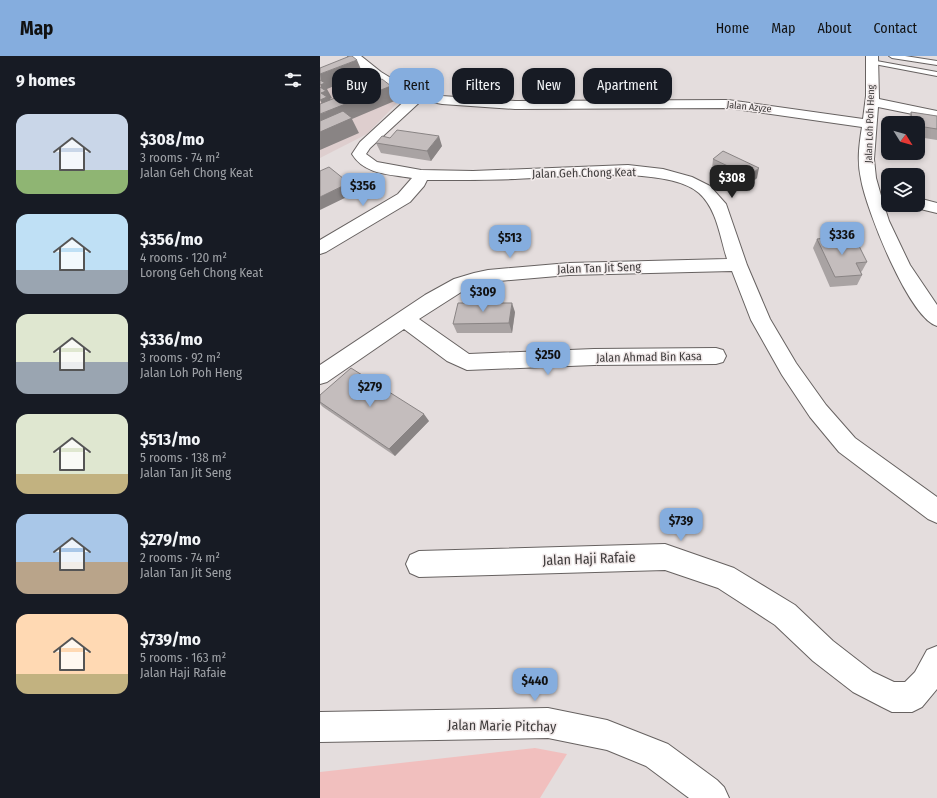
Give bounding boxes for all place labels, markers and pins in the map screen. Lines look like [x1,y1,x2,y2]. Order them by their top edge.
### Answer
pin: $308 [708,165,756,199]
pin: $356 [339,173,387,207]
pin: $336 [818,222,866,256]
pin: $513 [486,225,534,259]
pin: $309 [459,279,507,313]
pin: $250 [524,342,572,376]
pin: $279 [346,374,394,408]
pin: $739 [657,508,705,542]
pin: $440 [511,668,559,702]

